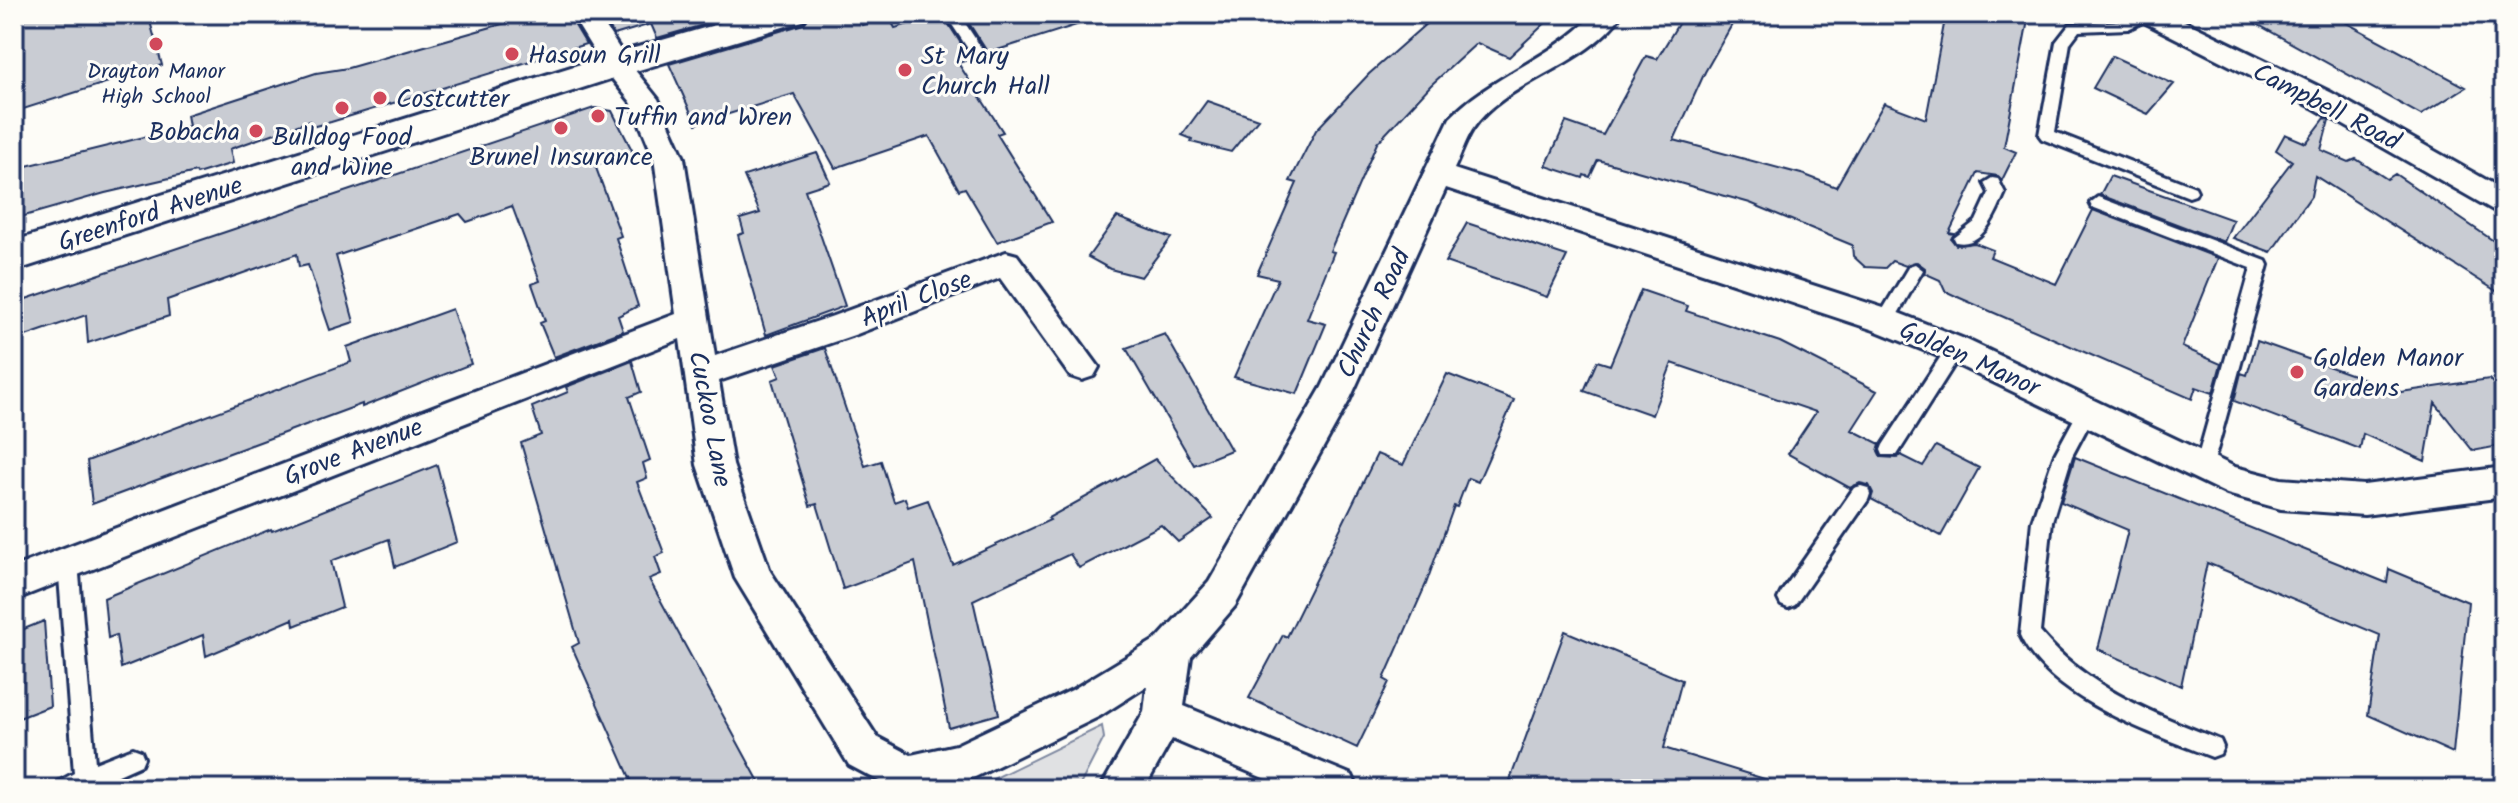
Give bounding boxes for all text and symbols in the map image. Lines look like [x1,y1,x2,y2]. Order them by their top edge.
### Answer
marker: Drayton Manor High School [147,35,165,53]
place label: Hasoun Grill [528,35,661,77]
place label: St Mary Church Hall [921,36,1050,108]
marker: Hasoun Grill [503,45,521,63]
street label: Campbell Road [2245,52,2409,164]
place label: Drayton Manor High School [87,55,227,115]
marker: St Mary Church Hall [896,61,914,79]
place label: Costcutter [396,79,510,121]
marker: Costcutter [371,89,389,107]
place label: Tuffin and Wren [614,97,792,139]
marker: Bulldog Food and Wine [333,99,351,117]
marker: Tuffin and Wren [589,107,607,125]
place label: Bobacha [148,112,240,154]
place label: Bulldog Food and Wine [272,117,413,189]
marker: Brunel Insurance [552,119,570,137]
marker: Bobacha [247,122,265,140]
place label: Brunel Insurance [469,137,653,179]
street label: Greenford Avenue [53,165,249,265]
street label: Church Road [1326,241,1424,386]
street label: April Close [855,259,979,340]
street label: Golden Manor [1892,310,2047,410]
place label: Golden Manor Gardens [2313,338,2464,410]
street label: Cuckoo Lane [675,348,743,491]
marker: Golden Manor Gardens [2288,363,2306,381]
street label: Grove Avenue [278,407,430,499]

